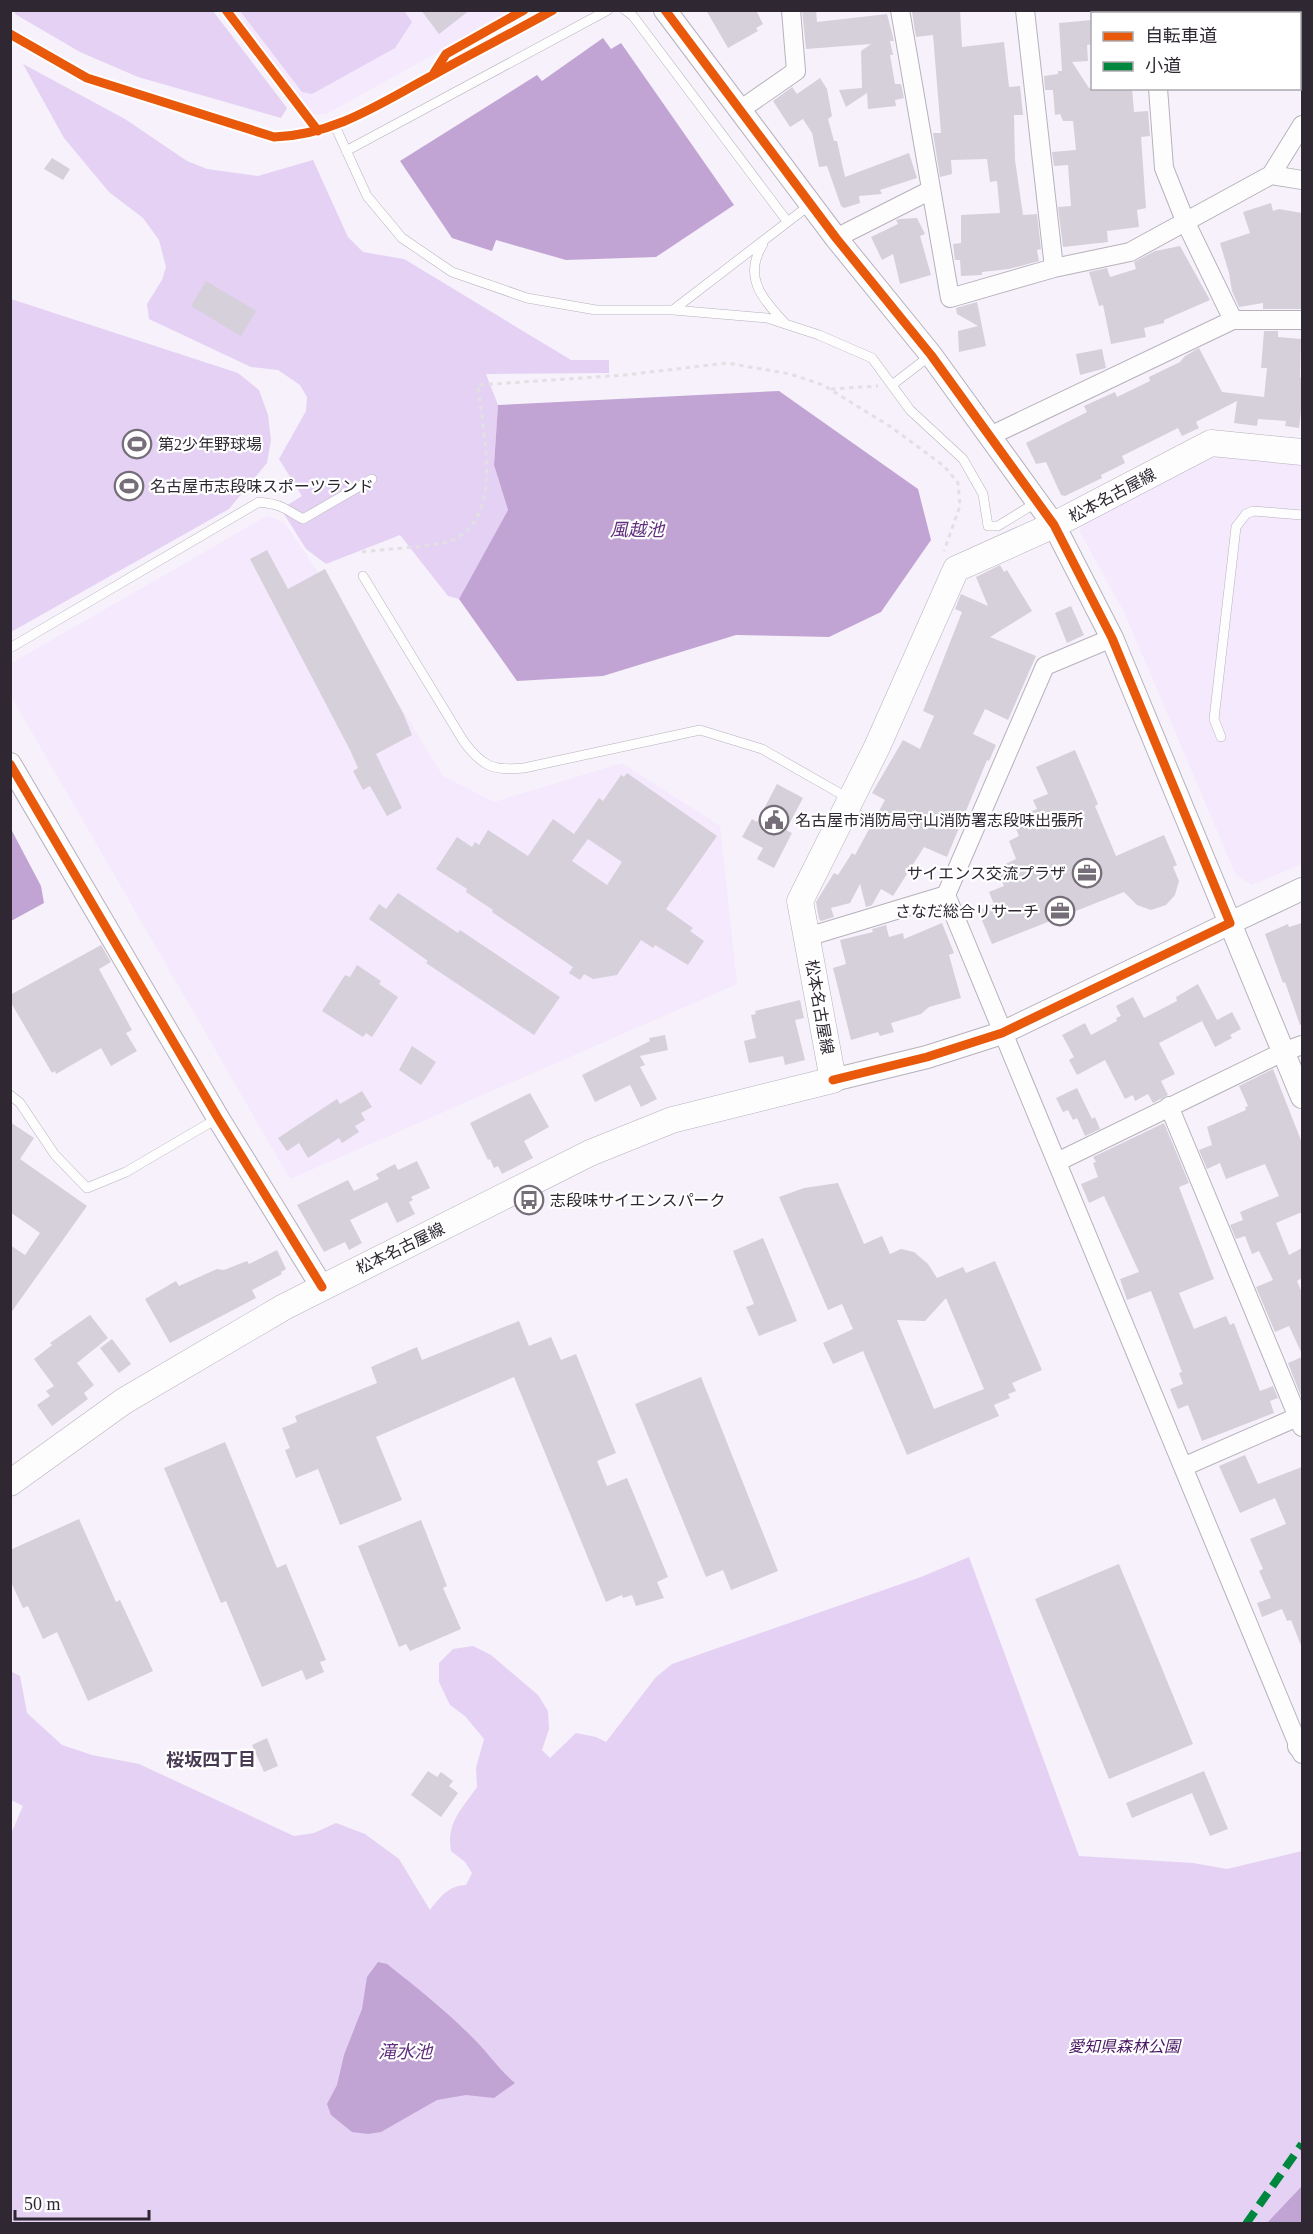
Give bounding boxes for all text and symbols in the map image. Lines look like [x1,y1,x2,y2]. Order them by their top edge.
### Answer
legend [1091,12,1301,90]
text: 自転車道 [1145,26,1217,46]
text: 小道 [1145,56,1181,76]
sports icon: 第2少年野球場 [121,428,153,460]
place label: 第2少年野球場 [158,436,262,453]
street label: 松本名古屋線 [1066,465,1159,525]
sports icon: 名古屋市志段味スポーツランド [113,470,145,502]
place label: 名古屋市志段味スポーツランド [150,478,374,495]
water label: 風越池 [610,520,666,540]
public building icon: 名古屋市消防局守山消防署志段味出張所 [758,804,790,836]
place label: 名古屋市消防局守山消防署志段味出張所 [795,812,1083,829]
office icon: サイエンス交流プラザ [1071,857,1103,889]
place label: サイエンス交流プラザ [906,865,1066,882]
office icon: さなだ総合リサーチ [1044,895,1076,927]
place label: さなだ総合リサーチ [895,903,1039,920]
street label: 松本名古屋線 [803,958,836,1056]
bus stop icon: 志段味サイエンスパーク [513,1184,545,1216]
place label: 志段味サイエンスパーク [550,1192,726,1209]
street label: 松本名古屋線 [353,1220,447,1277]
district label: 桜坂四丁目 [166,1750,256,1770]
park label: 愛知県森林公園 [1068,2038,1182,2055]
water label: 滝水池 [378,2042,434,2062]
scale bar [15,2183,148,2221]
text: 50 m [24,2194,61,2214]

